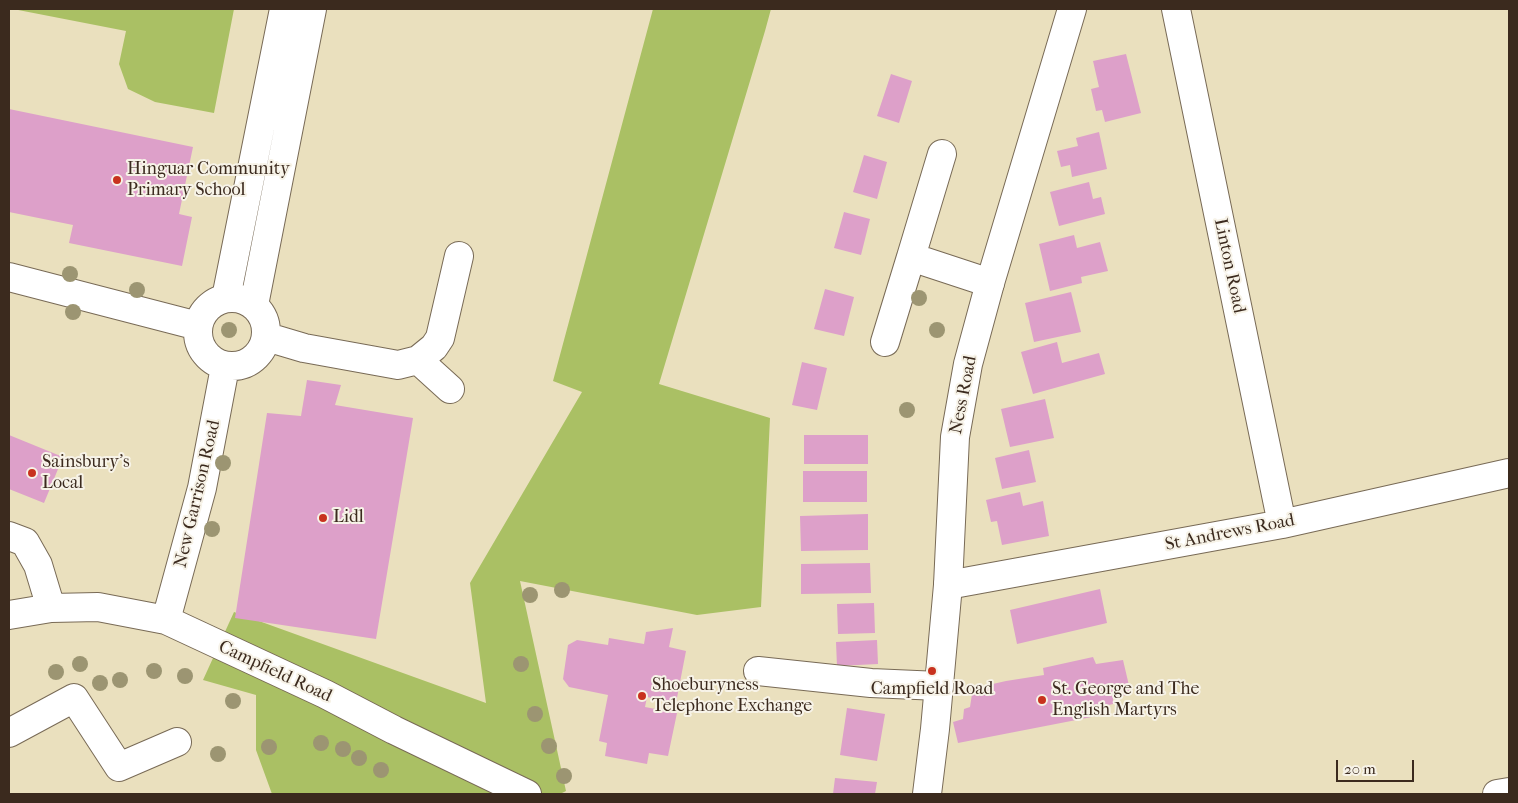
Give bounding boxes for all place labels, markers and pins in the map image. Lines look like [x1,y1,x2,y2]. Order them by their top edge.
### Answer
place label: Hinguar Community Primary School [127,159,290,202]
marker: Hinguar Community Primary School [111,174,123,186]
place label: Sainsbury's Local [42,452,130,494]
marker: Sainsbury's Local [26,467,38,479]
place label: Lidl [333,507,364,529]
marker: Lidl [317,512,329,524]
marker: Campfield Road [926,665,938,677]
place label: Shoeburyness Telephone Exchange [652,675,812,718]
place label: Campfield Road [871,679,993,701]
place label: St. George and The English Martyrs [1052,679,1199,722]
marker: Shoeburyness Telephone Exchange [636,690,648,702]
marker: St. George and The English Martyrs [1036,694,1048,706]

